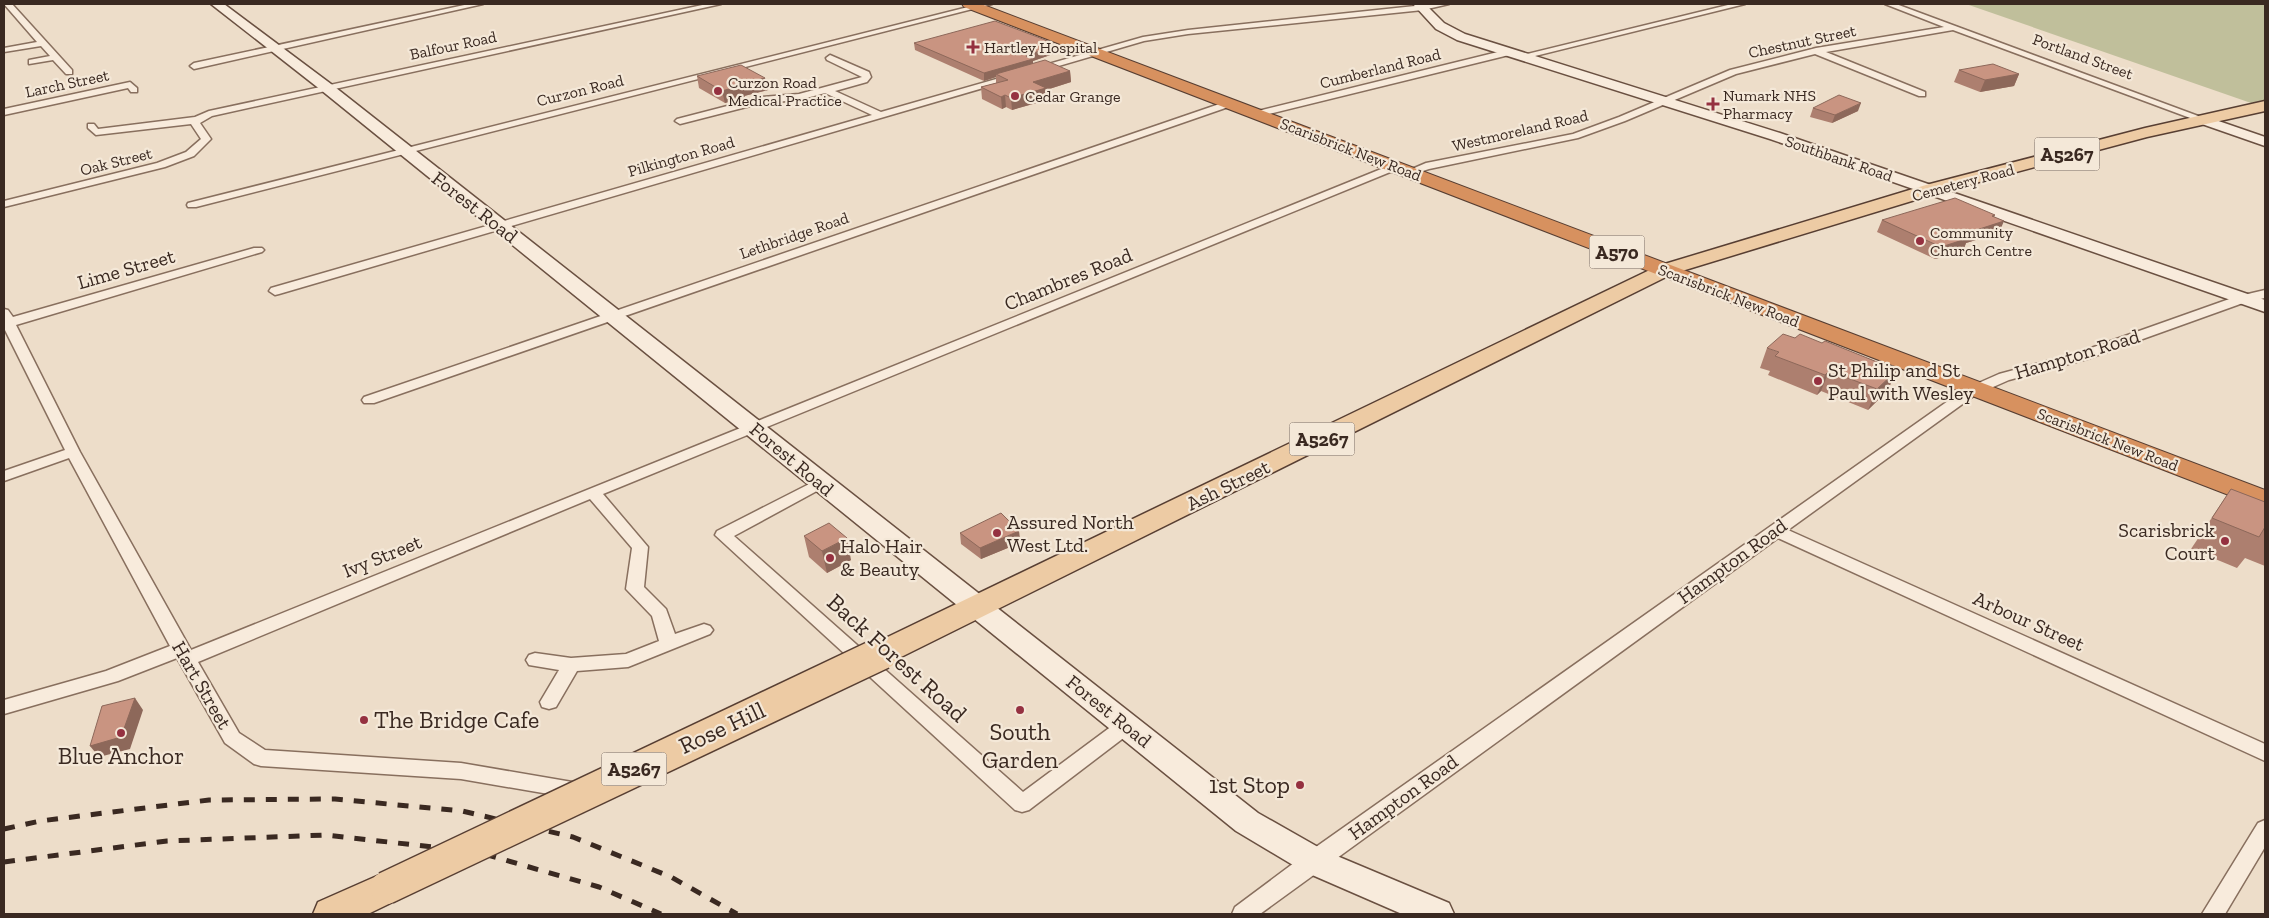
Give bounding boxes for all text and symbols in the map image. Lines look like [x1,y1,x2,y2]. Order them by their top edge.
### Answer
street label: Chestnut Street [1747,21,1858,62]
street label: Balfour Road [408,27,498,64]
street label: Portland Street [2030,30,2136,83]
place label: Hartley Hospital [984,38,1097,57]
marker: Hartley Hospital [966,40,980,54]
street label: Cumberland Road [1318,44,1443,93]
street label: Larch Street [23,65,111,102]
street label: Curzon Road [535,70,626,110]
place label: Curzon Road Medical Practice [728,73,842,110]
marker: Curzon Road Medical Practice [712,85,724,97]
place label: Numark NHS Pharmacy [1723,86,1816,123]
place label: Cedar Grange [1025,87,1120,106]
marker: Cedar Grange [1009,90,1021,102]
marker: Numark NHS Pharmacy [1707,98,1719,110]
street label: Westmoreland Road [1450,106,1590,155]
street label: Scarisbrick New Road [1278,114,1424,185]
street label: Southbank Road [1783,131,1895,186]
street label: Pilkington Road [626,132,737,181]
road number: A5267 [2034,138,2100,170]
street label: Oak Street [78,143,154,180]
street label: Cemetery Road [1910,160,2017,205]
street label: Forest Road [427,166,523,248]
street label: Lethbridge Road [737,208,851,263]
place label: Community Church Centre [1930,223,2032,260]
marker: Community Church Centre [1914,235,1926,247]
road number: A570 [1590,236,1644,268]
street label: Chambres Road [1001,242,1135,316]
street label: Lime Street [74,243,178,294]
street label: Scarisbrick New Road [1656,260,1802,331]
street label: Hampton Road [2012,324,2142,384]
place label: St Philip and St Paul with Wesley [1828,358,1974,405]
marker: St Philip and St Paul with Wesley [1812,375,1824,387]
street label: Scarisbrick New Road [2035,404,2181,475]
street label: Forest Road [745,417,839,501]
road number: A5267 [1290,422,1354,456]
street label: Ash Street [1182,454,1274,516]
place label: Assured North West Ltd. [1007,510,1134,557]
street label: Hampton Road [1673,513,1791,609]
place label: Scarisbrick Court [2118,518,2216,565]
marker: Assured North West Ltd. [991,527,1003,539]
street label: Ivy Street [339,529,425,583]
place label: Halo Hair & Beauty [840,534,923,581]
marker: Scarisbrick Court [2219,535,2231,547]
marker: Halo Hair & Beauty [824,552,836,564]
street label: Arbour Street [1970,586,2089,656]
street label: Back Forest Road [821,587,973,728]
street label: Hart Street [167,637,237,734]
street label: Forest Road [1062,669,1156,753]
street label: Rose Hill [674,695,769,760]
marker: South Garden [1014,704,1026,716]
place label: The Bridge Cafe [374,705,539,734]
marker: The Bridge Cafe [358,714,370,726]
place label: South Garden [982,717,1058,774]
marker: Blue Anchor [115,727,127,739]
place label: Blue Anchor [58,741,184,770]
street label: Hampton Road [1344,749,1462,845]
road number: A5267 [602,752,666,786]
place label: 1st Stop [1209,770,1290,799]
marker: 1st Stop [1294,779,1306,791]

